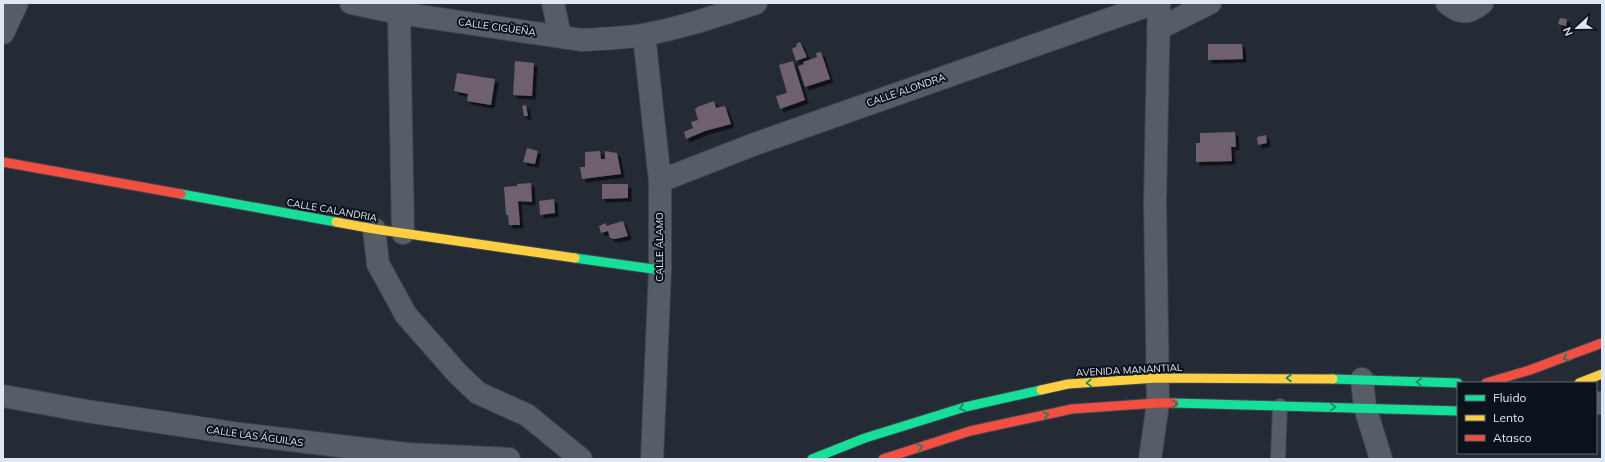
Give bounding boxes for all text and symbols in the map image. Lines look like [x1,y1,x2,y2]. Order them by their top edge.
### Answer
north arrow [1557,8,1597,48]
street label: CALLE CIGÜEÑA [457,15,537,39]
text: N [1560,25,1576,38]
street label: CALLE ALONDRA [865,70,948,110]
street label: CALLE CALANDRIA [286,196,379,224]
street label: CALLE ÁLAMO [653,212,666,282]
one-way arrow [1563,353,1570,361]
street label: AVENIDA MANANTIAL [1075,361,1183,379]
one-way arrow [1286,374,1292,382]
one-way arrow [1416,377,1422,386]
one-way arrow [1086,378,1092,387]
legend [1457,382,1597,454]
text: Fluido [1493,390,1527,405]
one-way arrow [1172,399,1178,408]
one-way arrow [959,403,966,412]
one-way arrow [1330,403,1336,411]
text: Lento [1493,410,1524,425]
one-way arrow [1043,411,1049,419]
street label: CALLE LAS ÁGUILAS [206,423,304,449]
text: Atasco [1493,430,1532,445]
one-way arrow [917,443,924,452]

